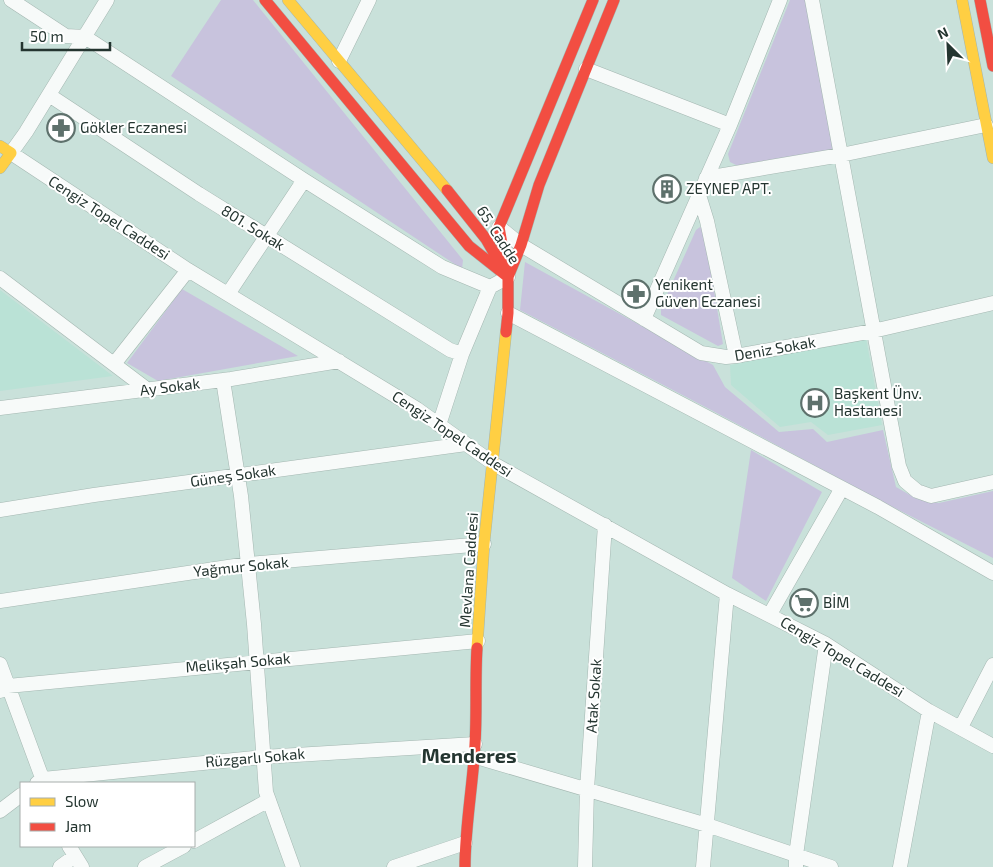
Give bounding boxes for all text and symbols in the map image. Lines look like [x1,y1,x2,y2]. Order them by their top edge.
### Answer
scale bar [22,20,110,52]
north arrow [923,20,973,70]
text: N [934,23,951,42]
text: 50 m [30,27,64,45]
pharmacy icon: Gökler Eczanesi [46,113,76,143]
place label: Gökler Eczanesi [80,118,187,136]
street label: Cengiz Topel Caddesi [45,171,174,263]
building icon: ZEYNEP APT. [652,174,682,204]
place label: ZEYNEP APT. [686,179,771,197]
street label: 801. Sokak [219,201,289,254]
street label: 65. Cadde [473,202,524,267]
place label: Yenikent Güven Eczanesi [655,275,761,310]
pharmacy icon: Yenikent Güven Eczanesi [621,279,651,309]
street label: Deniz Sokak [733,332,817,364]
street label: Ay Sokak [139,373,201,399]
place label: Başkent Ünv. Hastanesi [834,384,922,419]
street label: Cengiz Topel Caddesi [389,386,516,480]
hospital icon: Başkent Ünv. Hastanesi [800,388,830,418]
street label: Güneş Sokak [189,460,277,491]
street label: Mevlana Caddesi [455,512,481,628]
street label: Yağmur Sokak [192,552,290,580]
supermarket icon: BİM [789,588,819,618]
place label: BİM [823,593,849,611]
street label: Cengiz Topel Caddesi [777,612,908,700]
street label: Melikşah Sokak [185,648,292,677]
street label: Atak Sokak [581,658,605,734]
district label: Menderes [421,743,517,767]
street label: Rüzgarlı Sokak [204,744,306,770]
legend [20,782,195,847]
text: Slow [65,792,99,810]
text: Jam [65,817,91,835]

